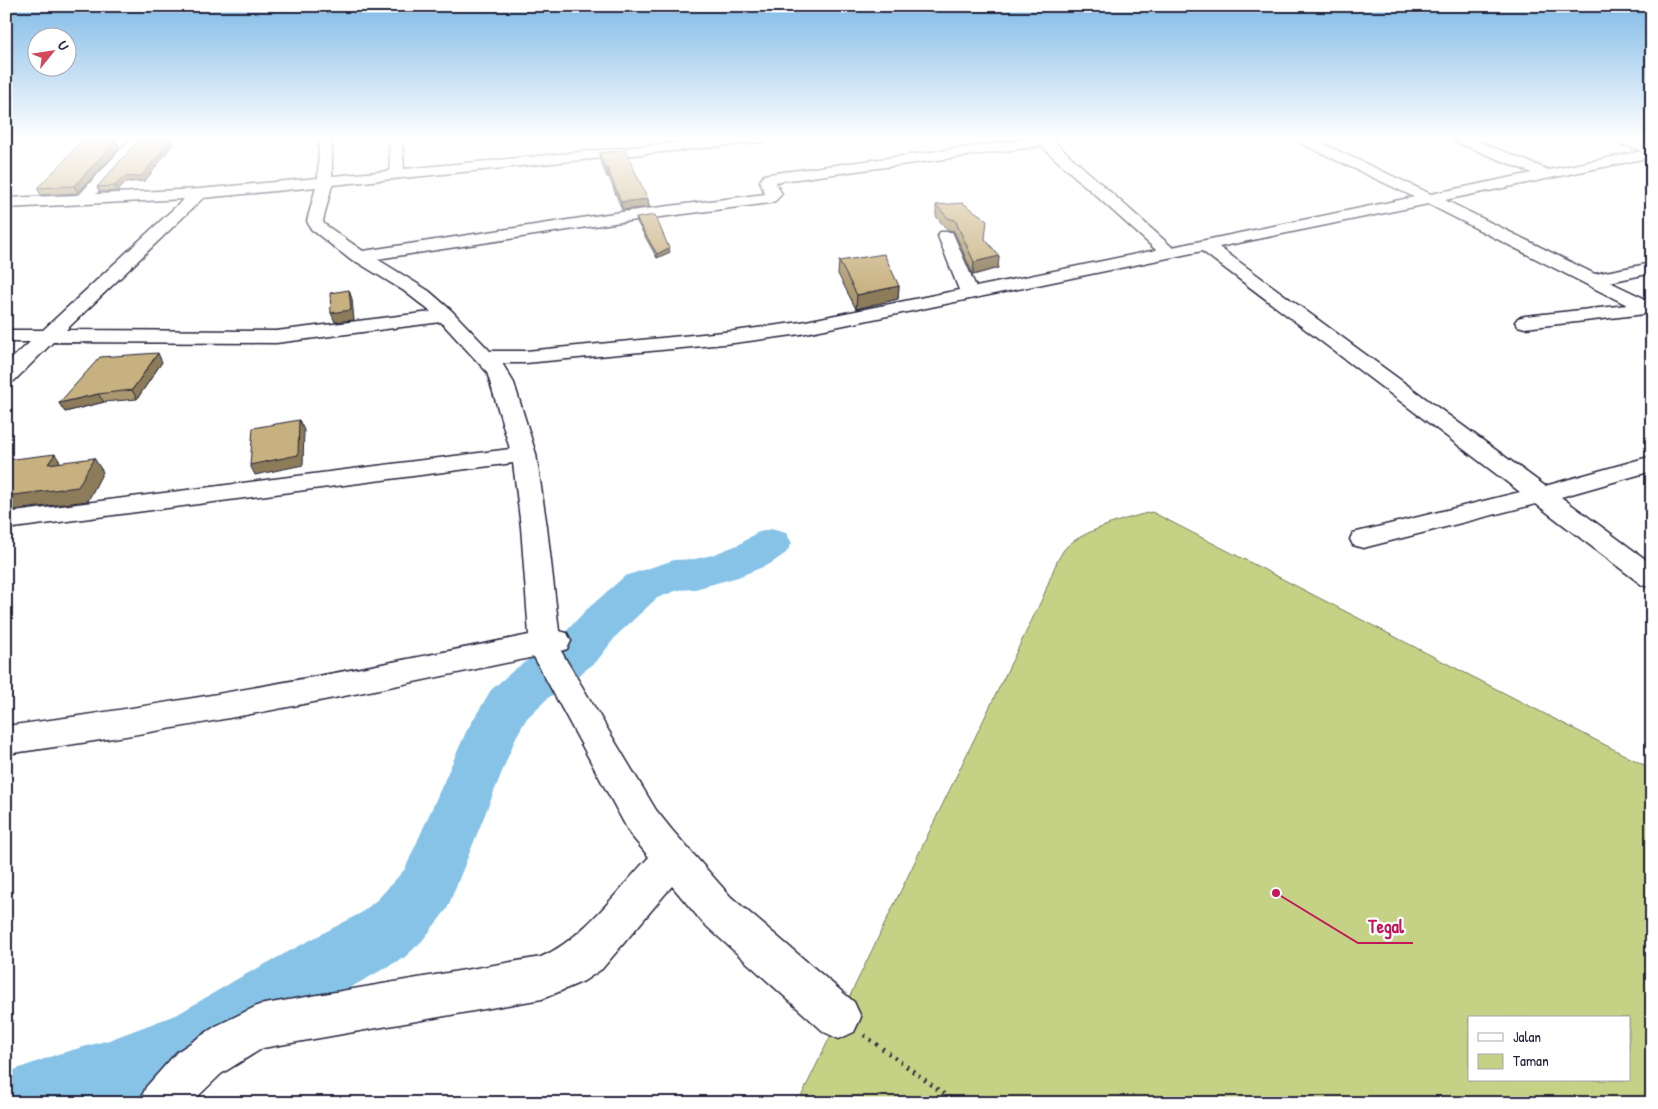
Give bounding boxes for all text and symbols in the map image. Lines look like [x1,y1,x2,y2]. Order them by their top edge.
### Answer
north arrow [28,28,78,78]
text: U [54,37,74,54]
callout: Tegal [1358,910,1413,943]
text: Tegal [1367,914,1405,940]
legend [1468,1016,1630,1082]
text: Jalan [1513,1026,1541,1047]
text: Taman [1513,1050,1549,1071]

